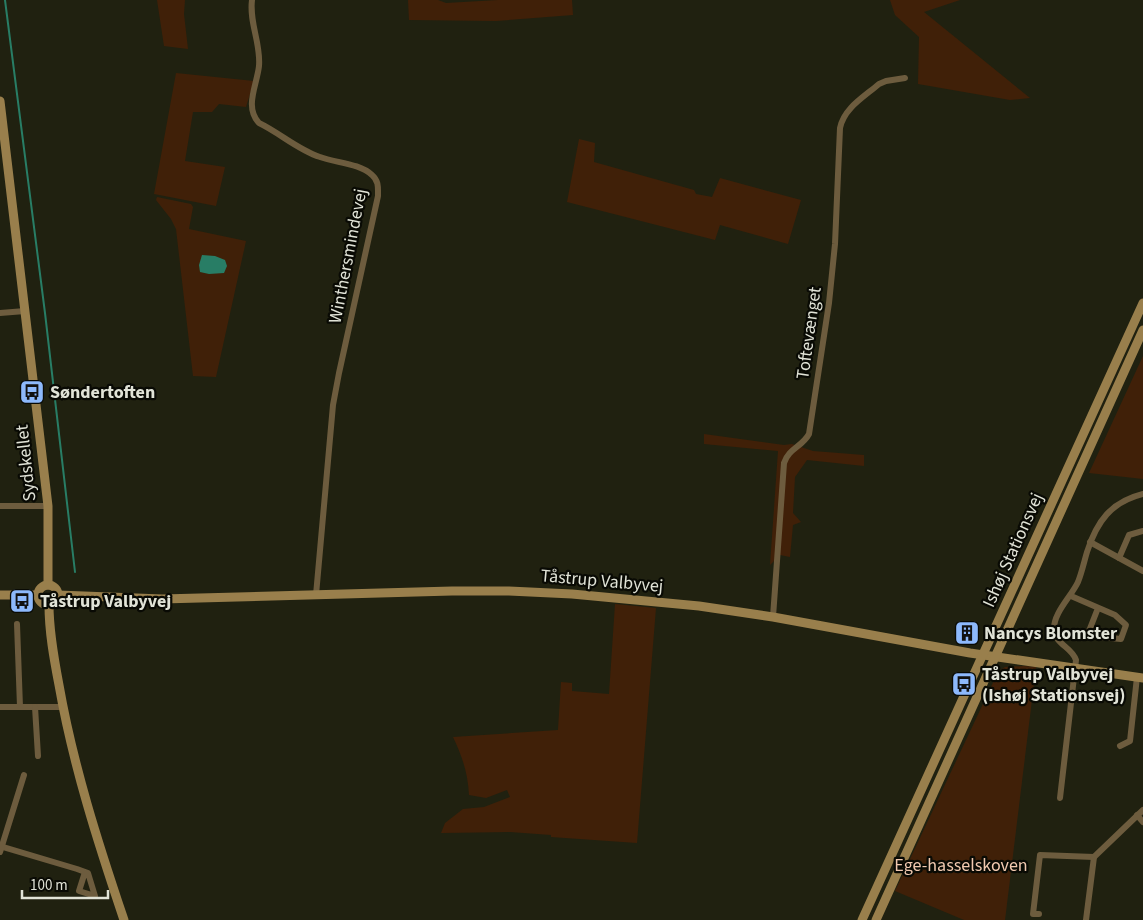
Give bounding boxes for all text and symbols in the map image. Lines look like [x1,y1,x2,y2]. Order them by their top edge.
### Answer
street label: Winthersmindevej [323,186,373,326]
street label: Toftevænget [790,285,828,381]
bus stop icon: Søndertoften [19,379,45,405]
place label: Søndertoften [50,380,155,405]
street label: Sydskellet [10,423,42,503]
street label: Ishøj Stationsvej [977,489,1049,611]
street label: Tåstrup Valbyvej [540,563,664,599]
bus stop icon: Tåstrup Valbyvej [9,588,35,614]
place label: Tåstrup Valbyvej [40,589,171,614]
building icon: Nancys Blomster [954,620,980,646]
place label: Nancys Blomster [984,621,1118,646]
place label: Tåstrup Valbyvej (Ishøj Stationsvej) [982,662,1126,708]
bus stop icon: Tåstrup Valbyvej (Ishøj Stationsvej) [951,671,977,697]
park label: Ege-hasselskoven [894,853,1028,878]
scale bar [22,868,109,900]
text: 100 m [30,875,68,896]

